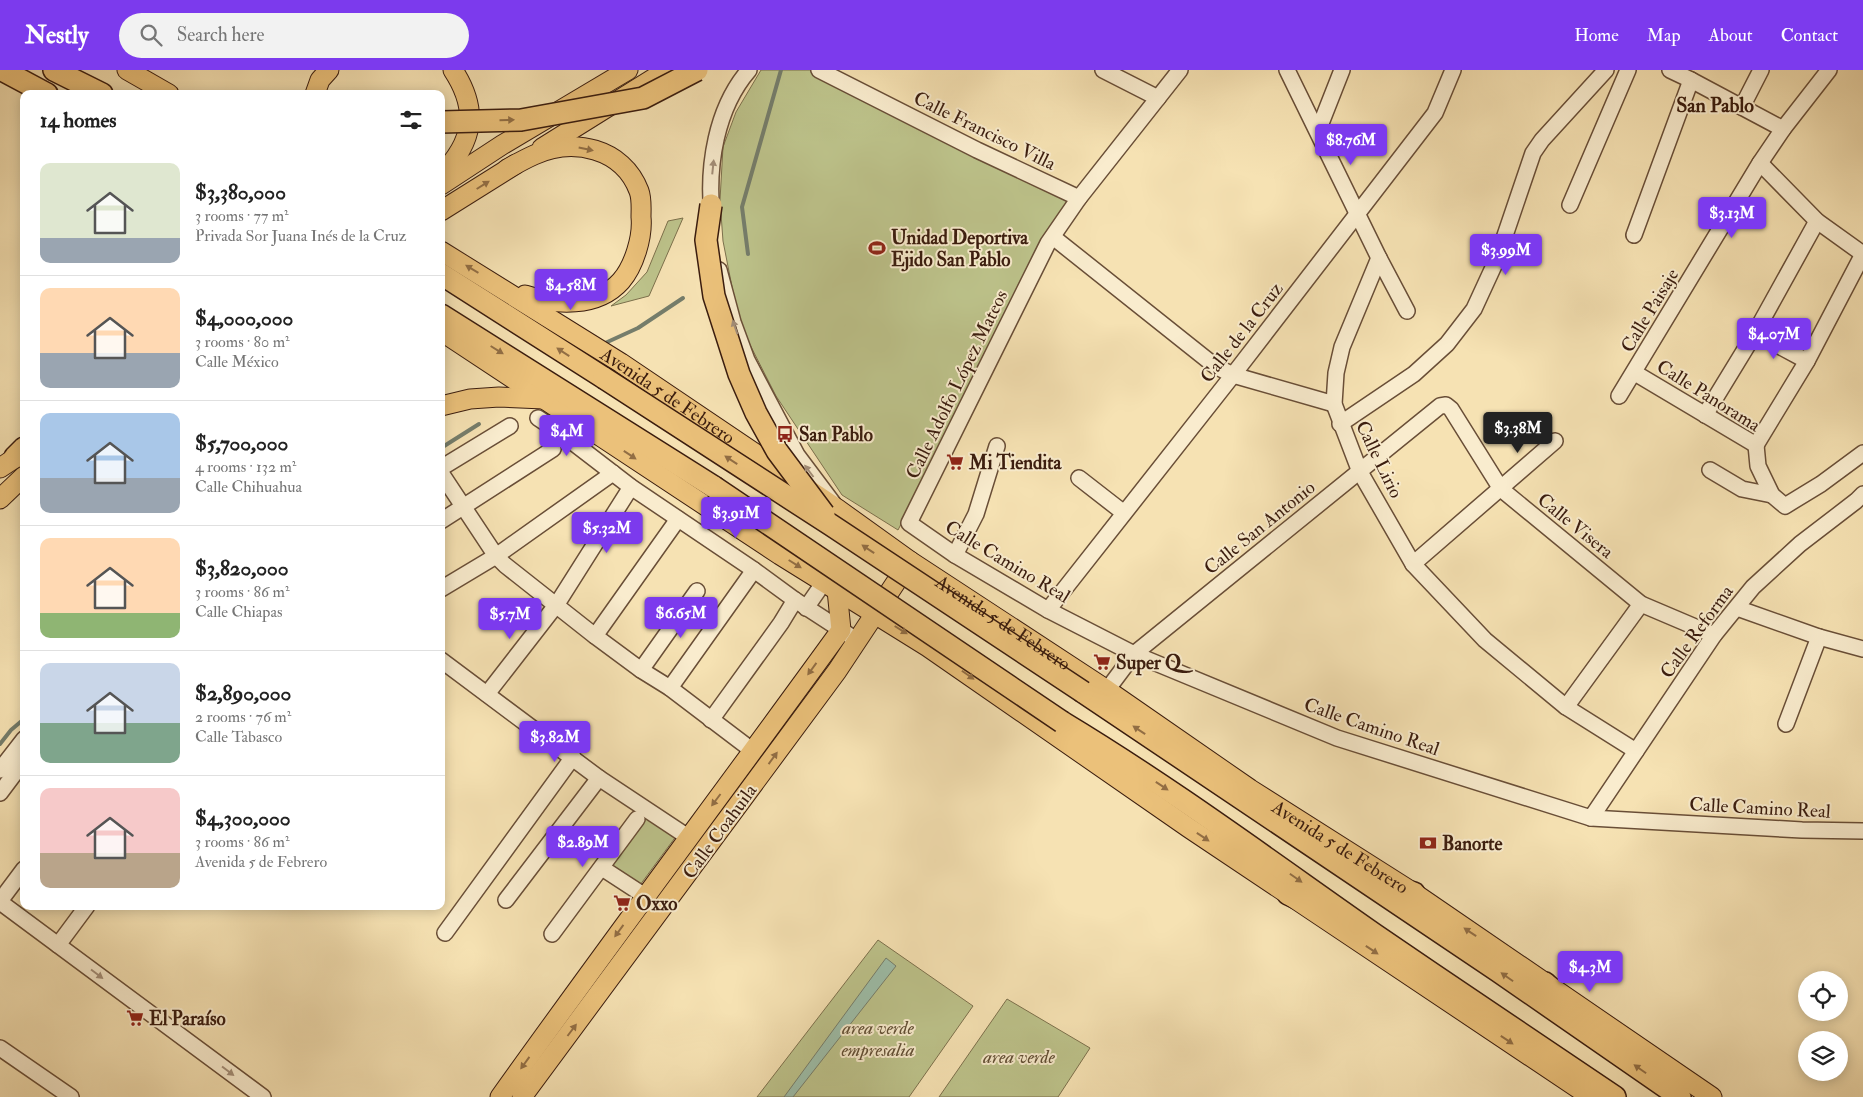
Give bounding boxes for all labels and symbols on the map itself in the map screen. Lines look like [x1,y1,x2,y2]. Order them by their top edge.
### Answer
street label: Calle Francisco Villa [910,86,1060,176]
district label: San Pablo [1676,93,1754,118]
one-way arrow [500,116,516,124]
pin: $8.76M [1310,124,1392,166]
one-way arrow [578,145,594,153]
one-way arrow [709,159,717,175]
one-way arrow [476,180,489,189]
pin: $3.13M [1691,196,1773,239]
place label: Unidad Deportiva Ejido San Pablo [891,226,1029,272]
pin: $3.99M [1465,234,1547,276]
sports icon: Unidad Deportiva Ejido San Pablo [867,238,887,258]
street label: Calle Paisaje [1616,264,1684,357]
one-way arrow [465,265,478,274]
pin: $4.58M [530,268,612,311]
street label: Calle de la Cruz [1195,278,1289,388]
street label: Calle Adolfo López Mateos [901,286,1014,483]
pin: $4.07M [1733,318,1815,360]
one-way arrow [731,319,739,334]
street label: Avenida 5 de Febrero [595,342,740,450]
one-way arrow [491,346,504,355]
one-way arrow [556,347,570,357]
street label: Calle Panorama [1652,354,1765,437]
pin: $3.38M [1477,412,1559,454]
pin: $4M [543,414,591,457]
street label: Calle Lirio [1350,417,1408,502]
place label: San Pablo [799,423,873,447]
bus stop icon: San Pablo [775,424,795,444]
one-way arrow [623,451,637,460]
place label: Mi Tiendita [968,451,1062,475]
supermarket icon: Mi Tiendita [945,452,965,472]
one-way arrow [725,456,738,465]
one-way arrow [804,464,814,478]
street label: Calle San Antonio [1199,476,1320,580]
street label: Calle Visera [1532,488,1618,564]
pin: $3.91M [695,496,777,539]
pin: $5.32M [566,512,648,554]
street label: Calle Camino Real [941,515,1074,609]
one-way arrow [861,544,874,554]
one-way arrow [789,559,802,569]
street label: Avenida 5 de Febrero [930,569,1075,676]
street label: Calle Reforma [1655,580,1739,683]
pin: $6.65M [640,596,722,639]
pin: $5.7M [475,598,545,640]
one-way arrow [895,626,908,635]
place label: Super Q [1116,651,1194,676]
supermarket icon: Super Q [1092,652,1112,672]
one-way arrow [807,662,818,675]
one-way arrow [962,670,975,680]
street label: Calle Camino Real [1301,693,1443,761]
pin: $3.82M [514,720,596,763]
one-way arrow [1133,725,1146,735]
one-way arrow [767,752,777,765]
street label: Calle Coahuila [677,779,762,884]
one-way arrow [1155,781,1169,791]
street label: Calle Camino Real [1689,792,1831,824]
one-way arrow [711,793,721,807]
street label: Avenida 5 de Febrero [1266,795,1413,899]
pin: $2.89M [542,826,624,868]
one-way arrow [1196,832,1210,842]
place label: Banorte [1442,832,1502,856]
bank icon: Banorte [1418,833,1438,853]
one-way arrow [1289,873,1303,883]
place label: Oxxo [636,892,677,916]
supermarket icon: Oxxo [612,893,632,913]
one-way arrow [614,924,625,937]
one-way arrow [1463,927,1476,936]
one-way arrow [1365,945,1379,955]
pin: $4.3M [1555,950,1625,993]
one-way arrow [90,969,104,979]
one-way arrow [1500,972,1514,982]
place label: El Paraíso [149,1007,226,1031]
supermarket icon: El Paraíso [125,1008,145,1028]
park label: area verde empresalia [841,1016,915,1062]
one-way arrow [567,1023,577,1037]
one-way arrow [1500,1035,1514,1045]
park label: area verde [982,1045,1056,1069]
one-way arrow [519,1056,530,1069]
one-way arrow [1634,1064,1647,1074]
one-way arrow [221,1066,235,1076]

